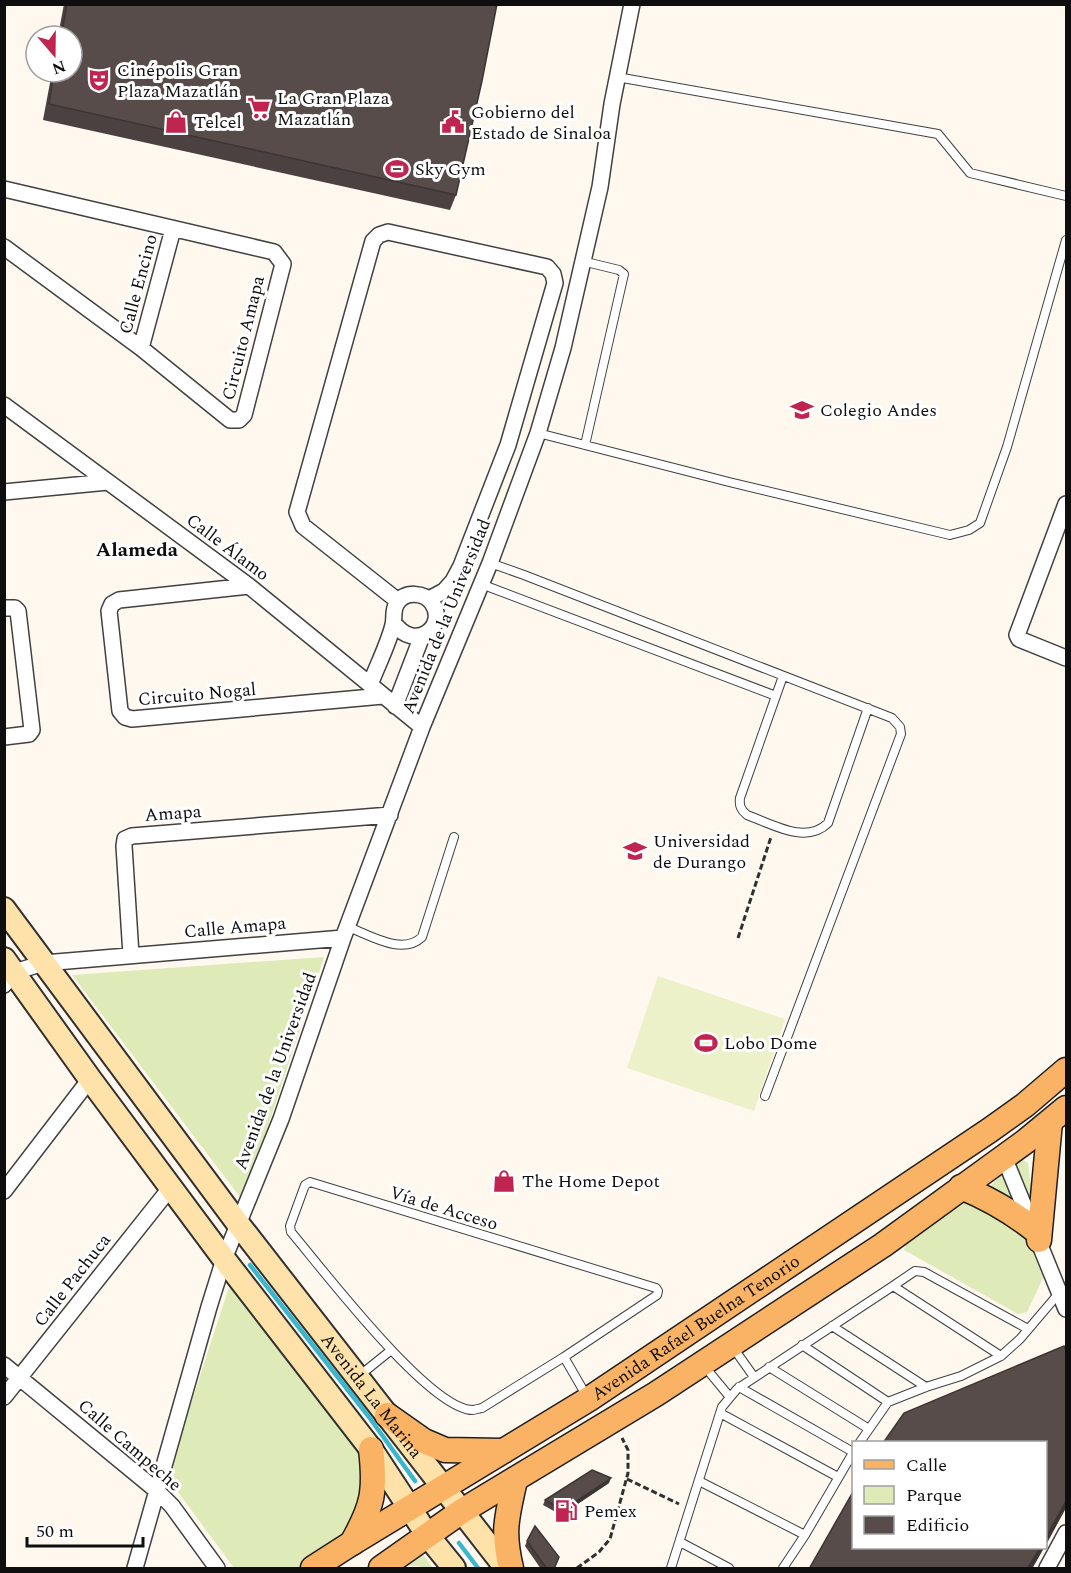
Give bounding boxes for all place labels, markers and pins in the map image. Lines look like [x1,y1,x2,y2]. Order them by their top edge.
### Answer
place label: Cinépolis Gran Plaza Mazatlán [117,57,239,105]
theatre icon: Cinépolis Gran Plaza Mazatlán [86,67,112,93]
place label: La Gran Plaza Mazatlán [277,85,390,133]
supermarket icon: La Gran Plaza Mazatlán [246,95,272,121]
place label: Gobierno del Estado de Sinaloa [471,99,611,147]
shop icon: Telcel [163,109,189,135]
place label: Telcel [194,109,242,136]
public building icon: Gobierno del Estado de Sinaloa [440,109,466,135]
sports icon: Sky Gym [384,156,410,182]
place label: Sky Gym [415,156,486,183]
school or university icon: Colegio Andes [789,397,815,423]
place label: Colegio Andes [820,397,937,424]
place label: Universidad de Durango [653,828,750,876]
school or university icon: Universidad de Durango [622,838,648,864]
sports icon: Lobo Dome [693,1030,719,1056]
place label: Lobo Dome [724,1030,817,1057]
shop icon: The Home Depot [491,1168,517,1194]
place label: The Home Depot [522,1168,660,1195]
fuel station icon: Pemex [553,1498,579,1524]
place label: Pemex [584,1498,637,1525]

